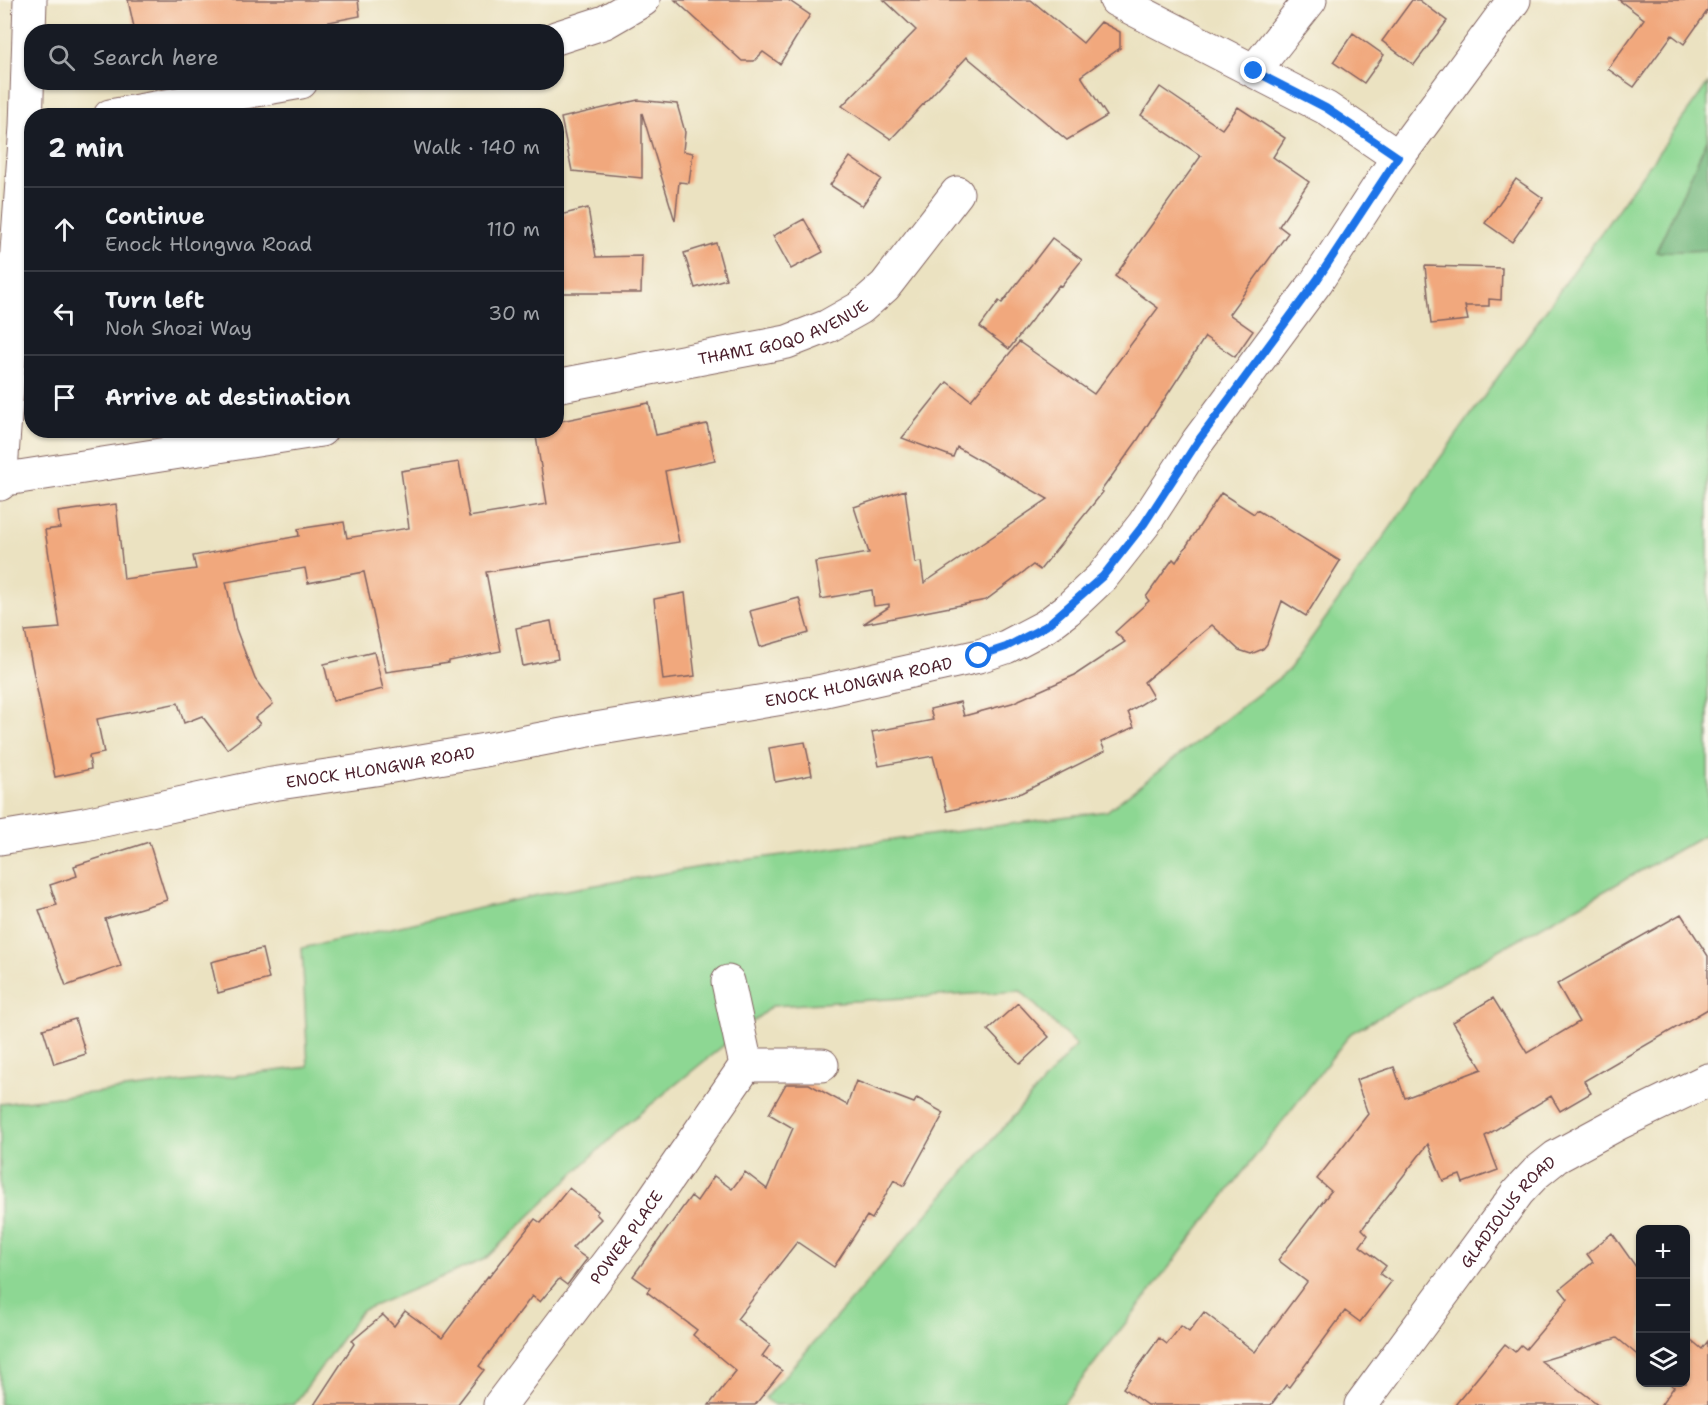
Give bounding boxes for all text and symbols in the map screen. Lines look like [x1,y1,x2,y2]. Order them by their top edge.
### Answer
search box [24,24,564,90]
icon: search [45,41,78,74]
text: Search here [93,43,219,72]
route end [1240,57,1266,83]
text: 2 min [48,130,124,165]
text: Walk · 140 m [413,134,540,160]
text: Continue [105,202,205,231]
icon: ahead [48,213,81,246]
text: 110 m [486,216,540,242]
text: Enock Hlongwa Road [105,231,312,257]
text: Turn left [105,286,204,315]
street label: THAMI GOQO AVENUE [696,296,873,370]
icon: left [48,297,81,330]
text: 30 m [488,300,540,326]
text: Noh Shozi Way [105,315,252,341]
icon: arrive [48,381,81,414]
text: Arrive at destination [105,383,351,412]
route start [965,642,991,668]
street label: ENOCK HLONGWA ROAD [764,652,954,712]
street label: ENOCK HLONGWA ROAD [285,742,476,793]
street label: GLADIOLUS ROAD [1456,1151,1560,1272]
street label: POWER PLACE [585,1186,668,1289]
map controls [1636,1225,1690,1387]
button: + [1636,1225,1690,1279]
button: − [1636,1279,1690,1333]
button: layers [1636,1333,1690,1387]

